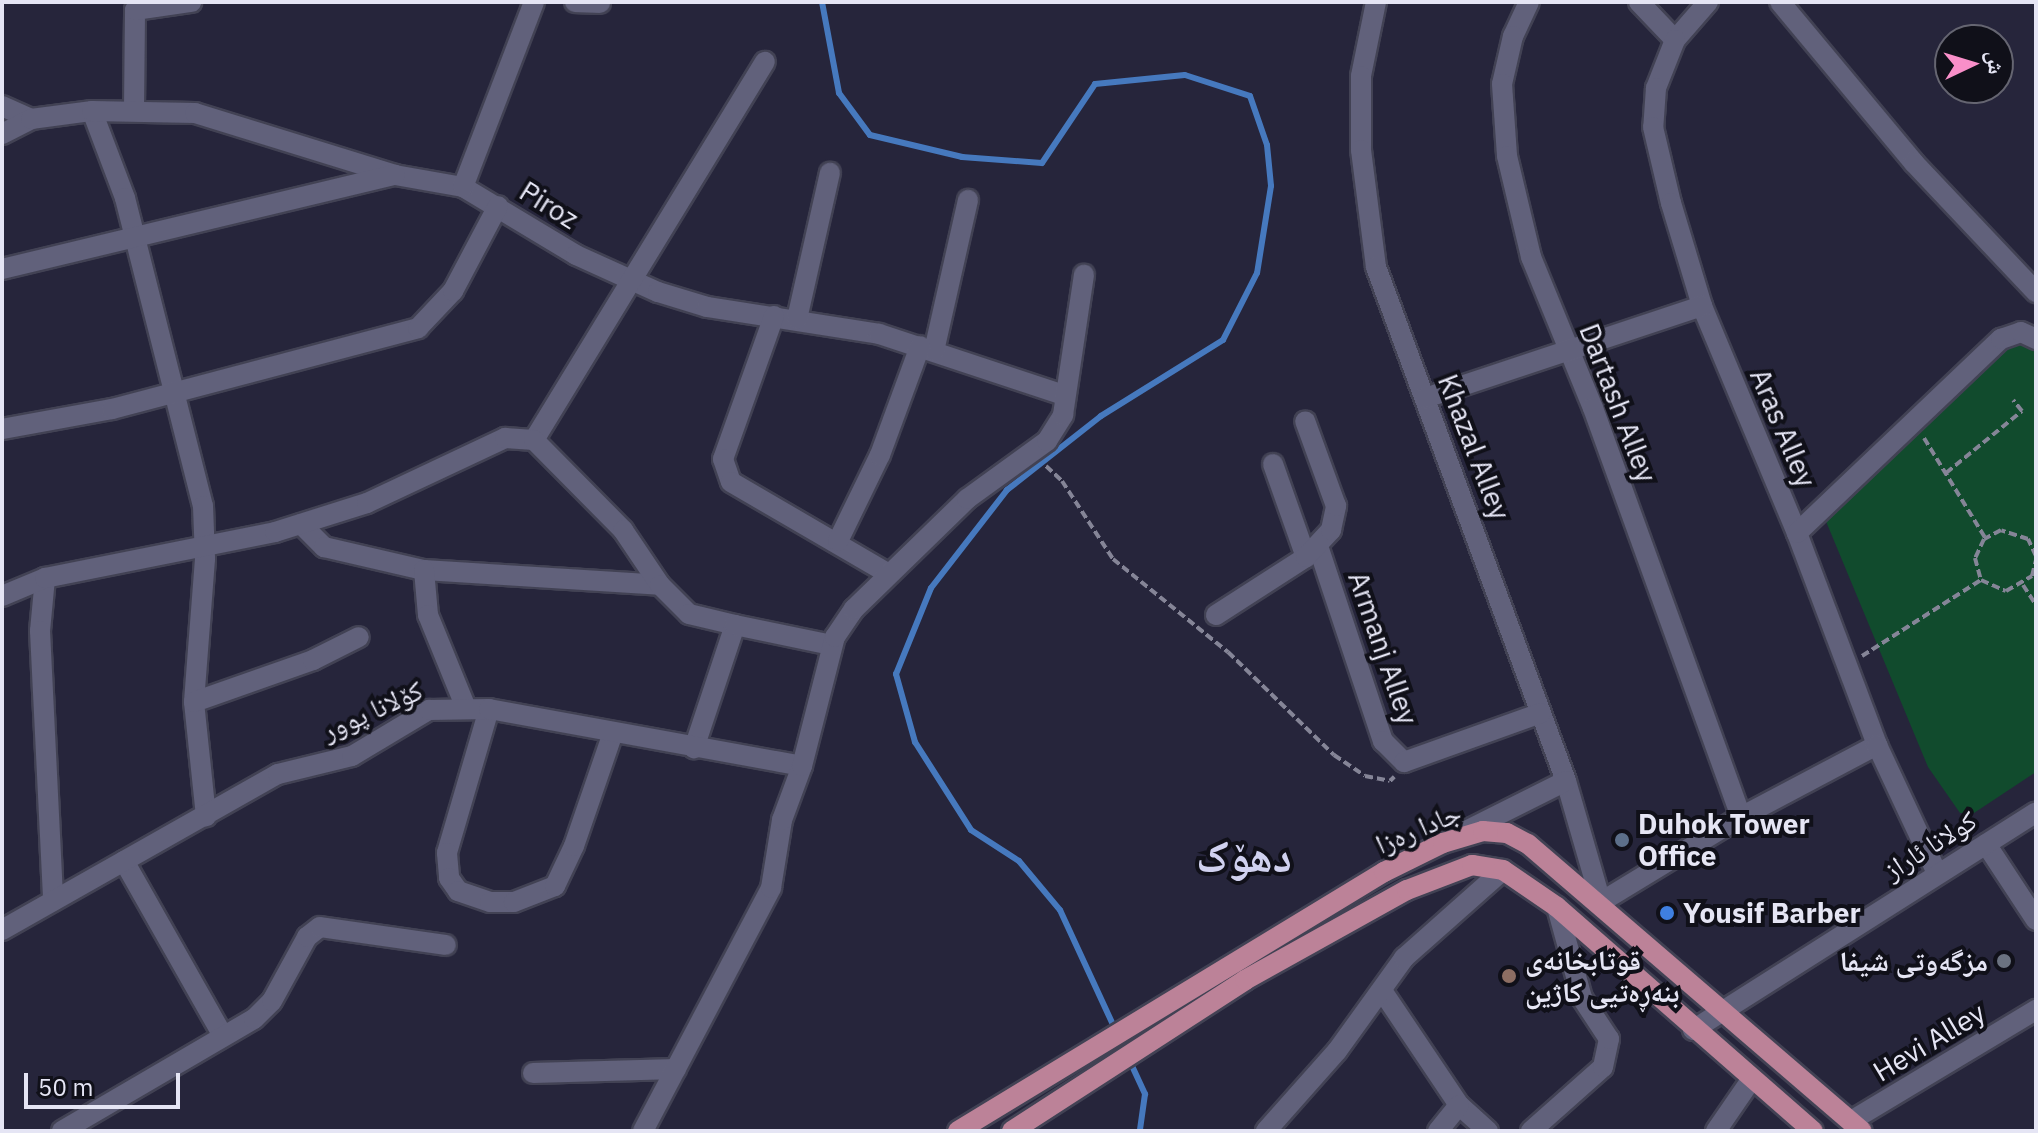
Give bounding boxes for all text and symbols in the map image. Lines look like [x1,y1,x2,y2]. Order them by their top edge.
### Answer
north arrow [1934,24,2014,104]
text: ش [1981,50,2012,75]
street label: Piroz [514,174,584,236]
street label: Dartash Alley [1572,319,1664,487]
street label: Aras Alley [1743,364,1823,492]
street label: Khazal Alley [1431,370,1517,524]
street label: Armanj Alley [1341,567,1425,729]
street label: کۆلانا پوور [316,673,428,747]
street label: جادا ره‌زا [1370,795,1466,861]
street label: کولانا ئاراز [1877,803,1983,887]
place label: Duhok Tower Office [1638,807,1810,873]
district label: دھۆک [1196,830,1292,882]
marker: Duhok Tower Office [1613,831,1631,849]
place label: Yousif Barber [1683,896,1861,930]
marker: Yousif Barber [1658,904,1676,922]
place label: قوتابخانەی بنەڕەتیی کاژین [1525,943,1679,1009]
place label: مزگەوتی شیفا [1840,944,1988,978]
marker: مزگەوتی شیفا [1995,952,2013,970]
marker: قوتابخانەی بنەڕەتیی کاژین [1500,967,1518,985]
street label: Hevi Alley [1867,996,1991,1088]
scale bar [28,1057,184,1107]
text: 50 m [38,1071,93,1103]

